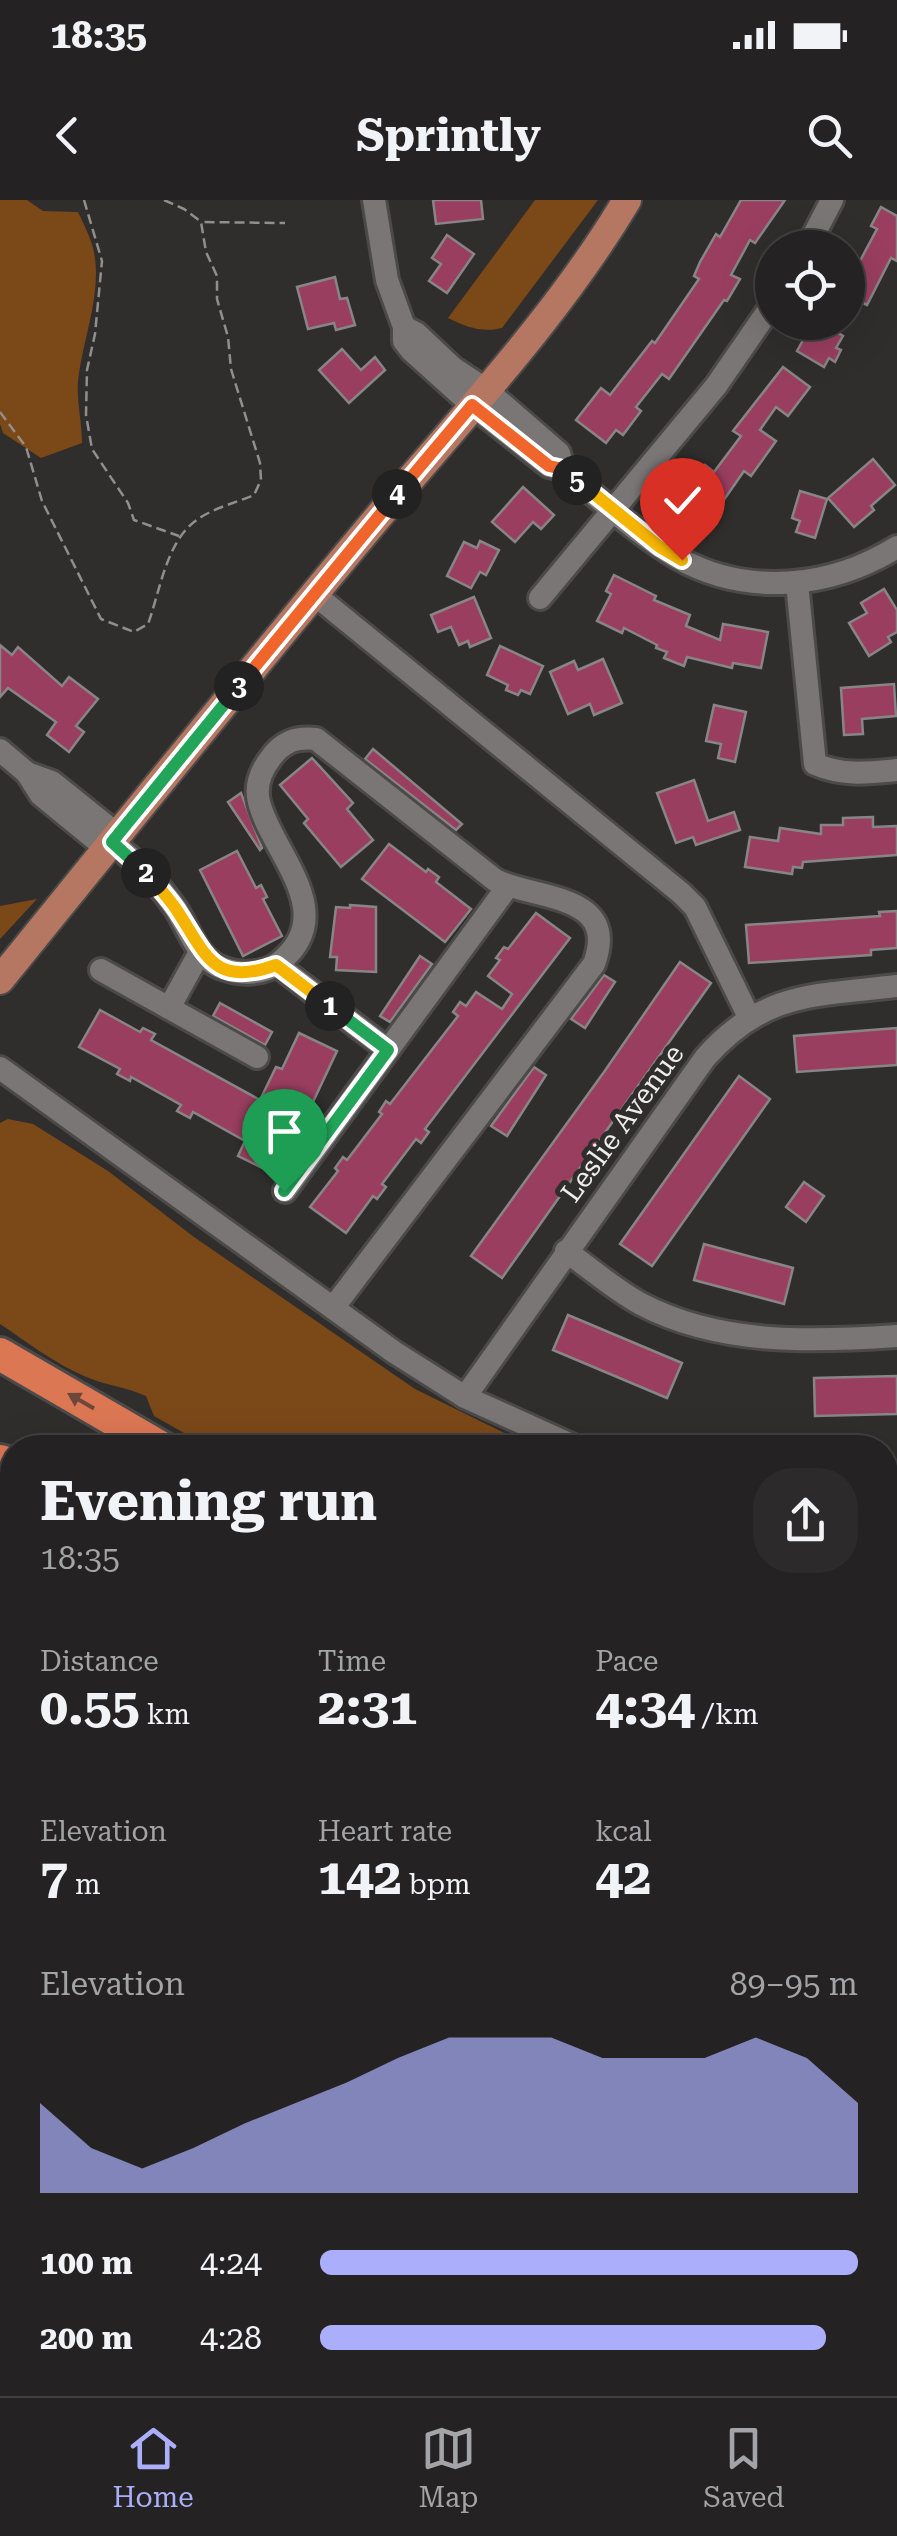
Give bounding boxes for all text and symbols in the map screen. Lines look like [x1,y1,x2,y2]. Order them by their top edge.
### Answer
text: 18:35 [50,13,147,57]
icon: back [40,108,95,163]
icon: search [802,108,857,163]
text: Sprintly [356,109,541,162]
map controls [755,230,865,340]
button: locate [755,230,865,340]
pin: 5 [552,455,602,505]
pin [640,458,725,561]
text: 5 [569,463,585,496]
pin: 4 [372,469,422,519]
icon: check [655,473,710,528]
text: 4 [389,477,405,510]
pin: 3 [214,661,264,711]
text: 3 [231,669,247,702]
pin: 2 [121,848,171,898]
text: 2 [138,856,154,889]
pin: 1 [305,981,355,1031]
text: 1 [322,989,338,1022]
street label: Leslie Avenue [554,1038,691,1208]
pin [242,1089,327,1192]
icon: arrive [257,1104,312,1159]
one-way arrow [67,1393,95,1410]
button: share [753,1468,858,1573]
text: Evening run [40,1469,377,1533]
text: 18:35 [40,1539,120,1577]
text: Distance [40,1645,159,1678]
text: Time [318,1645,386,1678]
text: Pace [595,1645,659,1678]
text: 0.55 [40,1678,140,1736]
text: 2:31 [318,1678,417,1736]
text: 4:34 [595,1678,695,1736]
text: km [140,1698,190,1731]
text: /km [695,1698,759,1731]
text: Elevation [40,1815,167,1848]
text: Heart rate [318,1815,452,1848]
text: kcal [595,1815,652,1848]
text: 7 [40,1848,68,1906]
text: 142 [318,1848,402,1906]
text: 42 [595,1848,651,1906]
text: m [68,1868,101,1901]
text: bpm [402,1868,471,1901]
text: Elevation [40,1965,185,2003]
text: 89–95 m [730,1965,858,2003]
text: 100 m [40,2244,133,2282]
text: 4:24 [200,2244,262,2282]
text: 200 m [40,2319,133,2357]
text: 4:28 [200,2319,262,2357]
tab: Home [112,2421,194,2514]
tab: Map [419,2421,478,2514]
tab: Saved [703,2421,785,2514]

